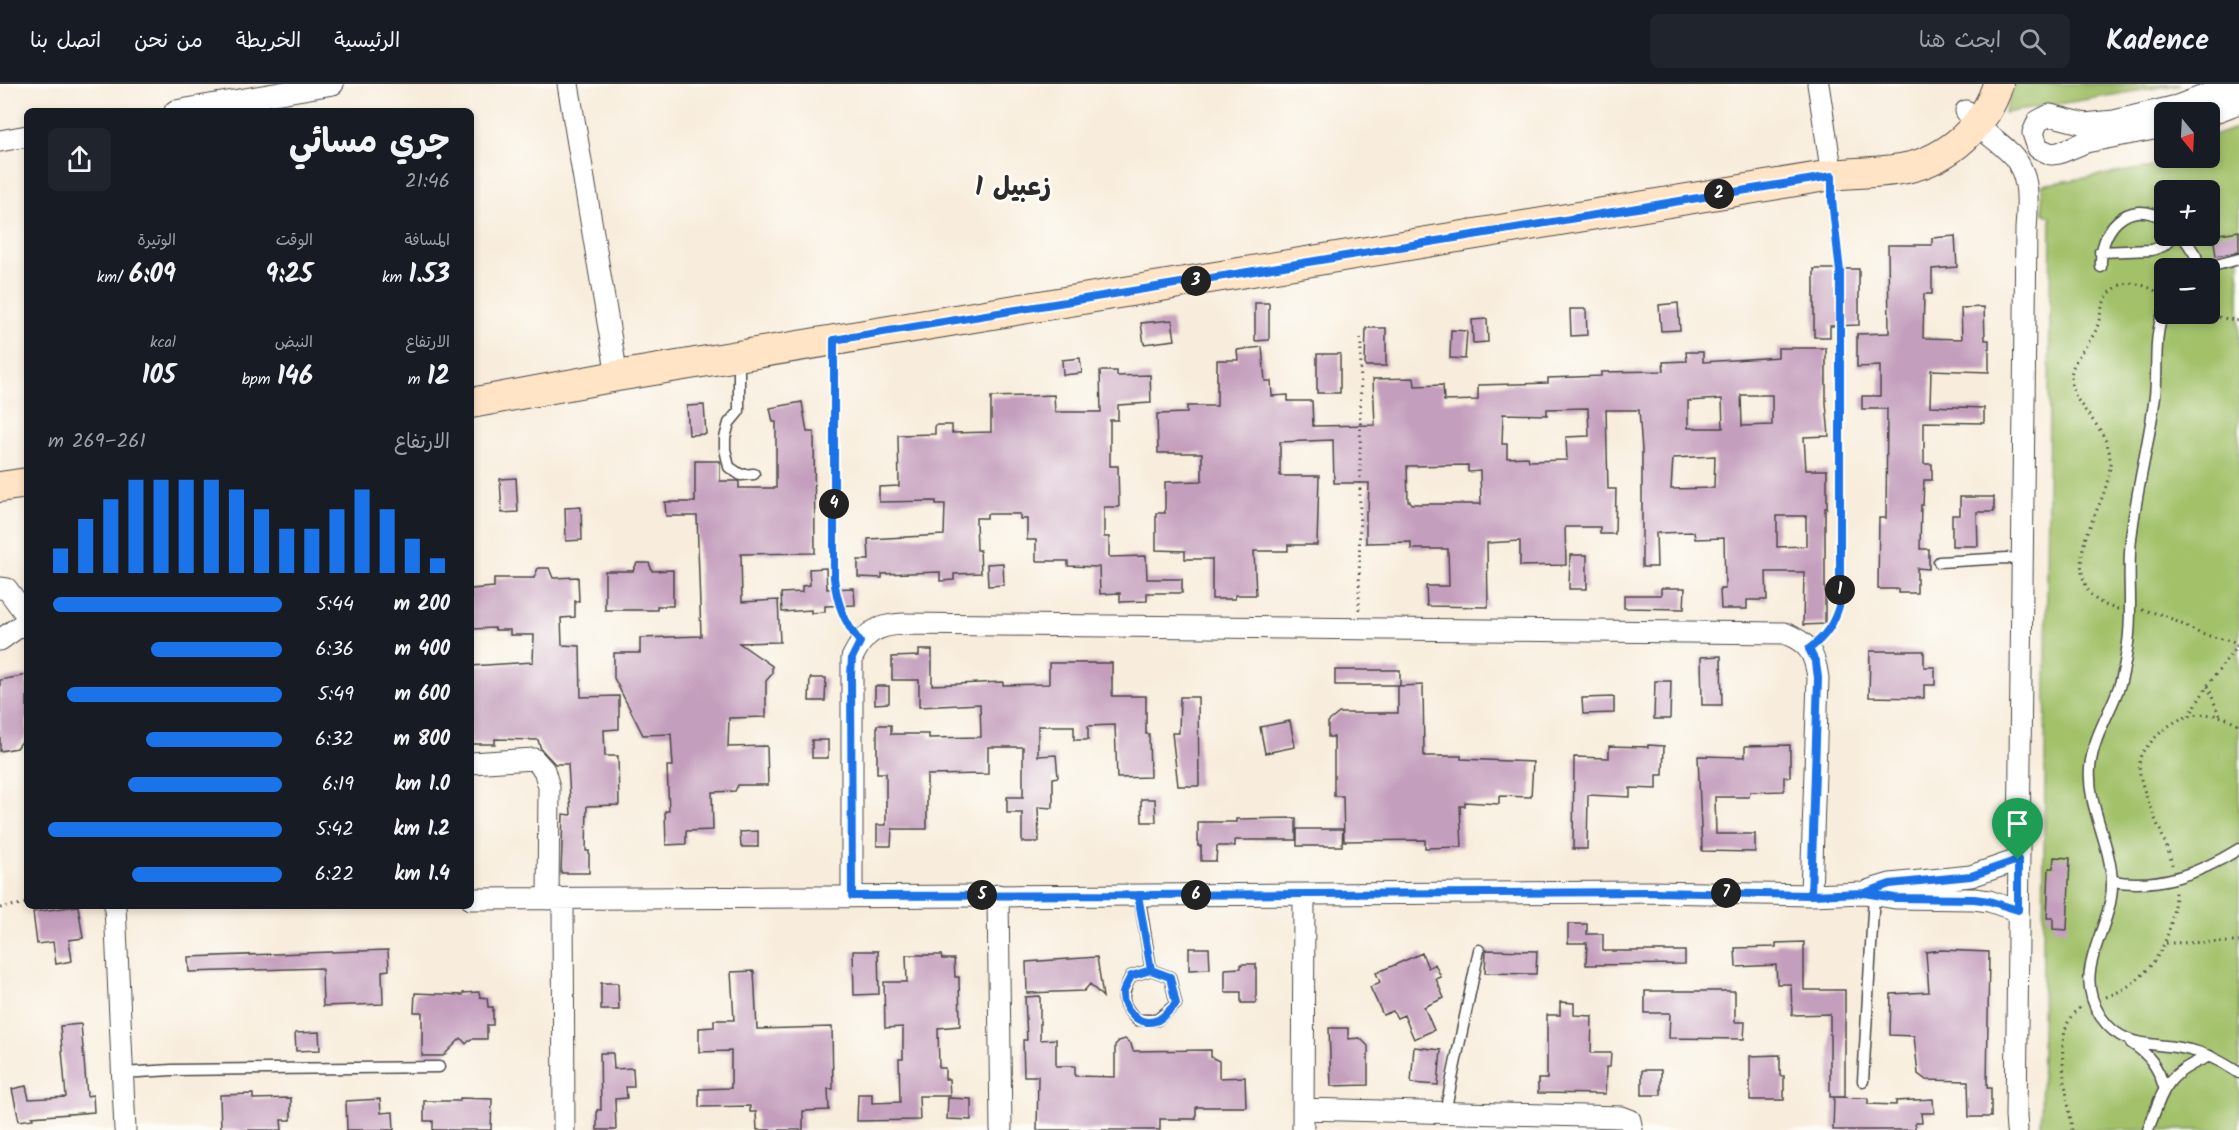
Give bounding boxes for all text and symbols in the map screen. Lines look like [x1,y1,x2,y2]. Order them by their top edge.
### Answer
search box [1650,14,2070,68]
text: Kadence [2106,19,2209,64]
text: ابحث هنا [1919,24,2001,59]
text: اتصل بنا [30,25,101,58]
text: من نحن [134,25,203,58]
text: الخريطة [236,25,301,58]
text: الرئيسية [334,25,400,58]
icon: search [2016,25,2049,58]
north arrow [2154,102,2220,168]
map controls [2154,102,2220,324]
text: جري مسائي [289,117,450,170]
button: share [48,128,111,191]
text: 21:46 [405,166,450,198]
district label: زعبيل 1 [975,167,1051,209]
pin: 2 [1704,179,1734,209]
button: + [2154,180,2220,246]
text: 2 [1714,181,1724,206]
text: الوتيرة [137,228,176,253]
text: الوقت [276,228,313,253]
text: المسافة [404,228,450,253]
text: 6:09 [129,254,176,296]
text: 9:25 [265,254,313,296]
text: 1.53 [409,254,450,296]
button: − [2154,258,2220,324]
text: /km [97,265,129,290]
text: km [382,265,409,290]
pin: 3 [1181,266,1211,296]
text: 3 [1192,268,1200,293]
text: kcal [150,330,176,355]
text: النبض [275,330,313,355]
text: الارتفاع [405,330,450,355]
text: 105 [142,355,176,397]
text: 146 [277,356,313,398]
text: 12 [427,356,450,398]
text: bpm [242,367,277,392]
text: m [408,367,427,392]
text: 261–269 m [48,426,146,458]
text: الارتفاع [394,427,450,459]
pin: 4 [819,489,849,519]
text: 4 [830,491,838,516]
pin: 1 [1825,575,1855,605]
text: 1 [1838,577,1842,602]
text: 5:44 [316,589,354,621]
text: 200 m [394,589,450,621]
text: 6:36 [315,634,354,666]
text: 400 m [394,634,450,666]
text: 5:49 [318,679,354,711]
text: 600 m [395,679,450,711]
text: 6:32 [315,724,354,756]
text: 800 m [394,724,450,756]
text: 6:19 [322,769,354,801]
text: 1.0 km [395,769,450,801]
pin [1992,798,2043,860]
icon: arrive [2001,807,2034,840]
text: 5:42 [316,814,354,846]
text: 1.2 km [394,814,450,846]
text: 6:22 [315,859,354,891]
text: 1.4 km [394,859,450,891]
pin: 7 [1711,878,1741,908]
pin: 5 [967,880,997,910]
pin: 6 [1181,880,1211,910]
text: 7 [1722,880,1730,905]
text: 5 [978,882,986,907]
text: 6 [1192,882,1200,907]

